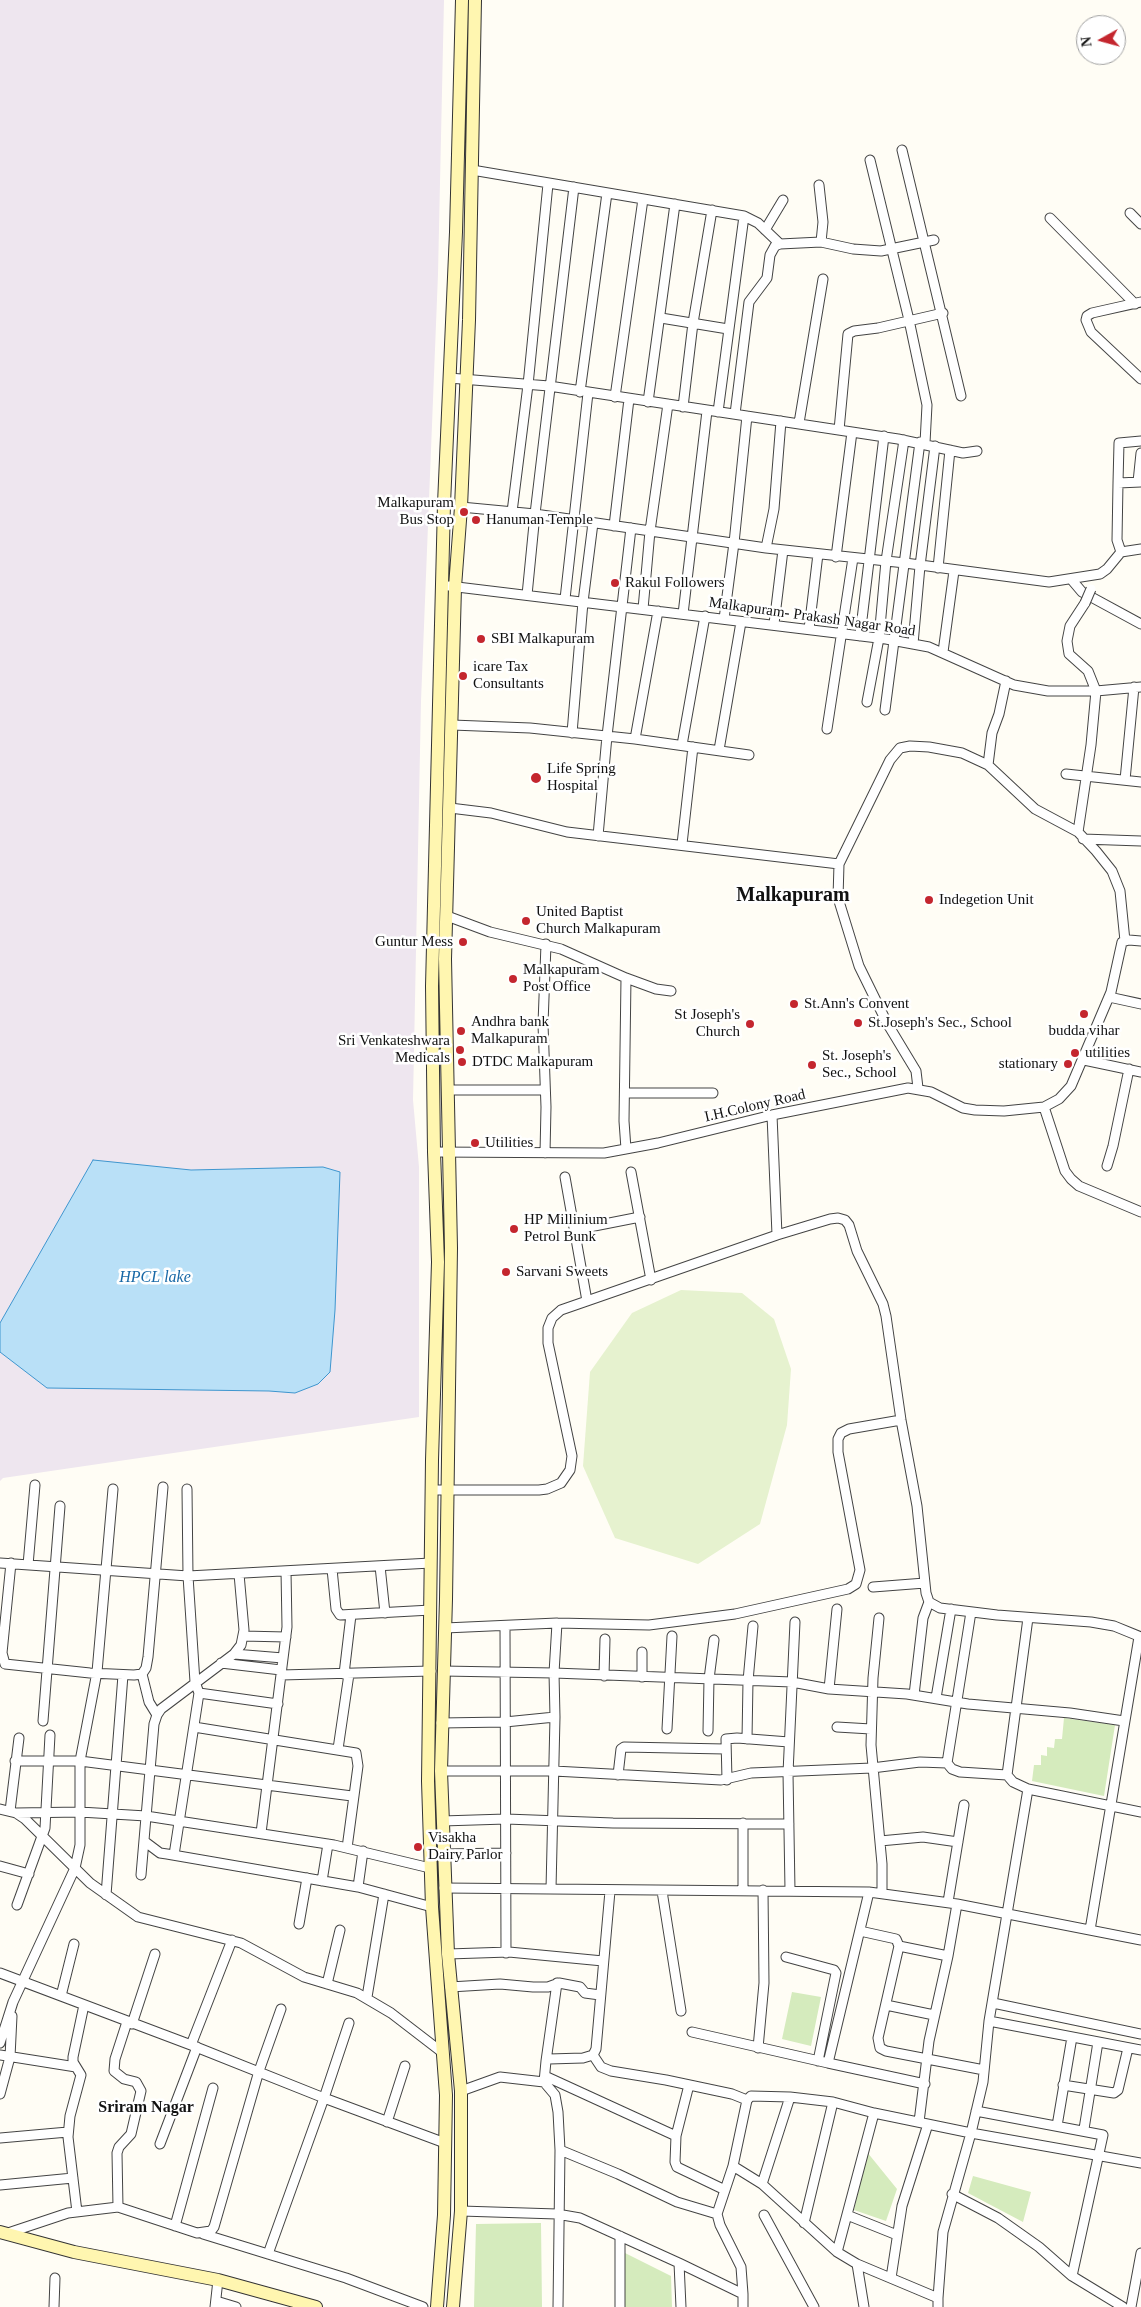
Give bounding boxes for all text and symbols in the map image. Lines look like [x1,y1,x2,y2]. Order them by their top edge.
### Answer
north arrow [1076,15,1126,65]
text: N [1079,36,1095,48]
place label: Malkapuram Bus Stop [377,494,454,529]
marker: Malkapuram Bus Stop [458,506,470,518]
place label: Hanuman Temple [486,511,593,529]
marker: Hanuman Temple [470,514,482,526]
place label: Rakul Followers [625,574,725,592]
marker: Rakul Followers [609,577,621,589]
street label: Malkapuram- Prakash Nagar Road [707,594,917,640]
place label: SBI Malkapuram [491,630,595,648]
marker: SBI Malkapuram [475,633,487,645]
place label: icare Tax Consultants [473,658,544,693]
marker: icare Tax Consultants [457,670,469,682]
place label: Life Spring Hospital [547,760,616,795]
marker: Life Spring Hospital [529,771,543,785]
district label: Malkapuram [736,884,850,908]
place label: Indegetion Unit [939,891,1034,909]
marker: Indegetion Unit [923,894,935,906]
place label: United Baptist Church Malkapuram [536,903,661,938]
marker: United Baptist Church Malkapuram [520,915,532,927]
place label: Guntur Mess [375,933,453,951]
marker: Guntur Mess [457,936,469,948]
place label: Malkapuram Post Office [523,961,600,996]
marker: Malkapuram Post Office [507,973,519,985]
place label: St.Ann's Convent [804,995,909,1013]
marker: St.Ann's Convent [788,998,800,1010]
place label: St Joseph's Church [674,1006,740,1041]
marker: budda vihar [1078,1008,1090,1020]
place label: Andhra bank Malkapuram [471,1013,549,1048]
place label: St.Joseph's Sec., School [868,1014,1012,1032]
marker: St.Joseph's Sec., School [852,1017,864,1029]
marker: St Joseph's Church [744,1018,756,1030]
place label: budda vihar [1048,1022,1120,1040]
marker: Andhra bank Malkapuram [455,1025,467,1037]
place label: Sri Venkateshwara Medicals [338,1032,450,1067]
marker: Sri Venkateshwara Medicals [454,1044,466,1056]
place label: utilities [1085,1044,1130,1062]
place label: St. Joseph's Sec., School [822,1047,897,1082]
marker: utilities [1069,1047,1081,1059]
place label: DTDC Malkapuram [472,1053,593,1071]
place label: stationary [999,1055,1058,1073]
marker: DTDC Malkapuram [456,1056,468,1068]
marker: stationary [1062,1058,1074,1070]
marker: St. Joseph's Sec., School [806,1059,818,1071]
street label: I.H.Colony Road [703,1086,807,1126]
place label: Utilities [485,1134,533,1152]
marker: Utilities [469,1137,481,1149]
place label: HP Millinium Petrol Bunk [524,1211,608,1246]
marker: HP Millinium Petrol Bunk [508,1223,520,1235]
place label: Sarvani Sweets [516,1263,608,1281]
marker: Sarvani Sweets [500,1266,512,1278]
water label: HPCL lake [119,1268,191,1288]
place label: Visakha Dairy Parlor [428,1829,503,1864]
marker: Visakha Dairy Parlor [412,1841,424,1853]
district label: Sriram Nagar [98,2098,194,2118]

